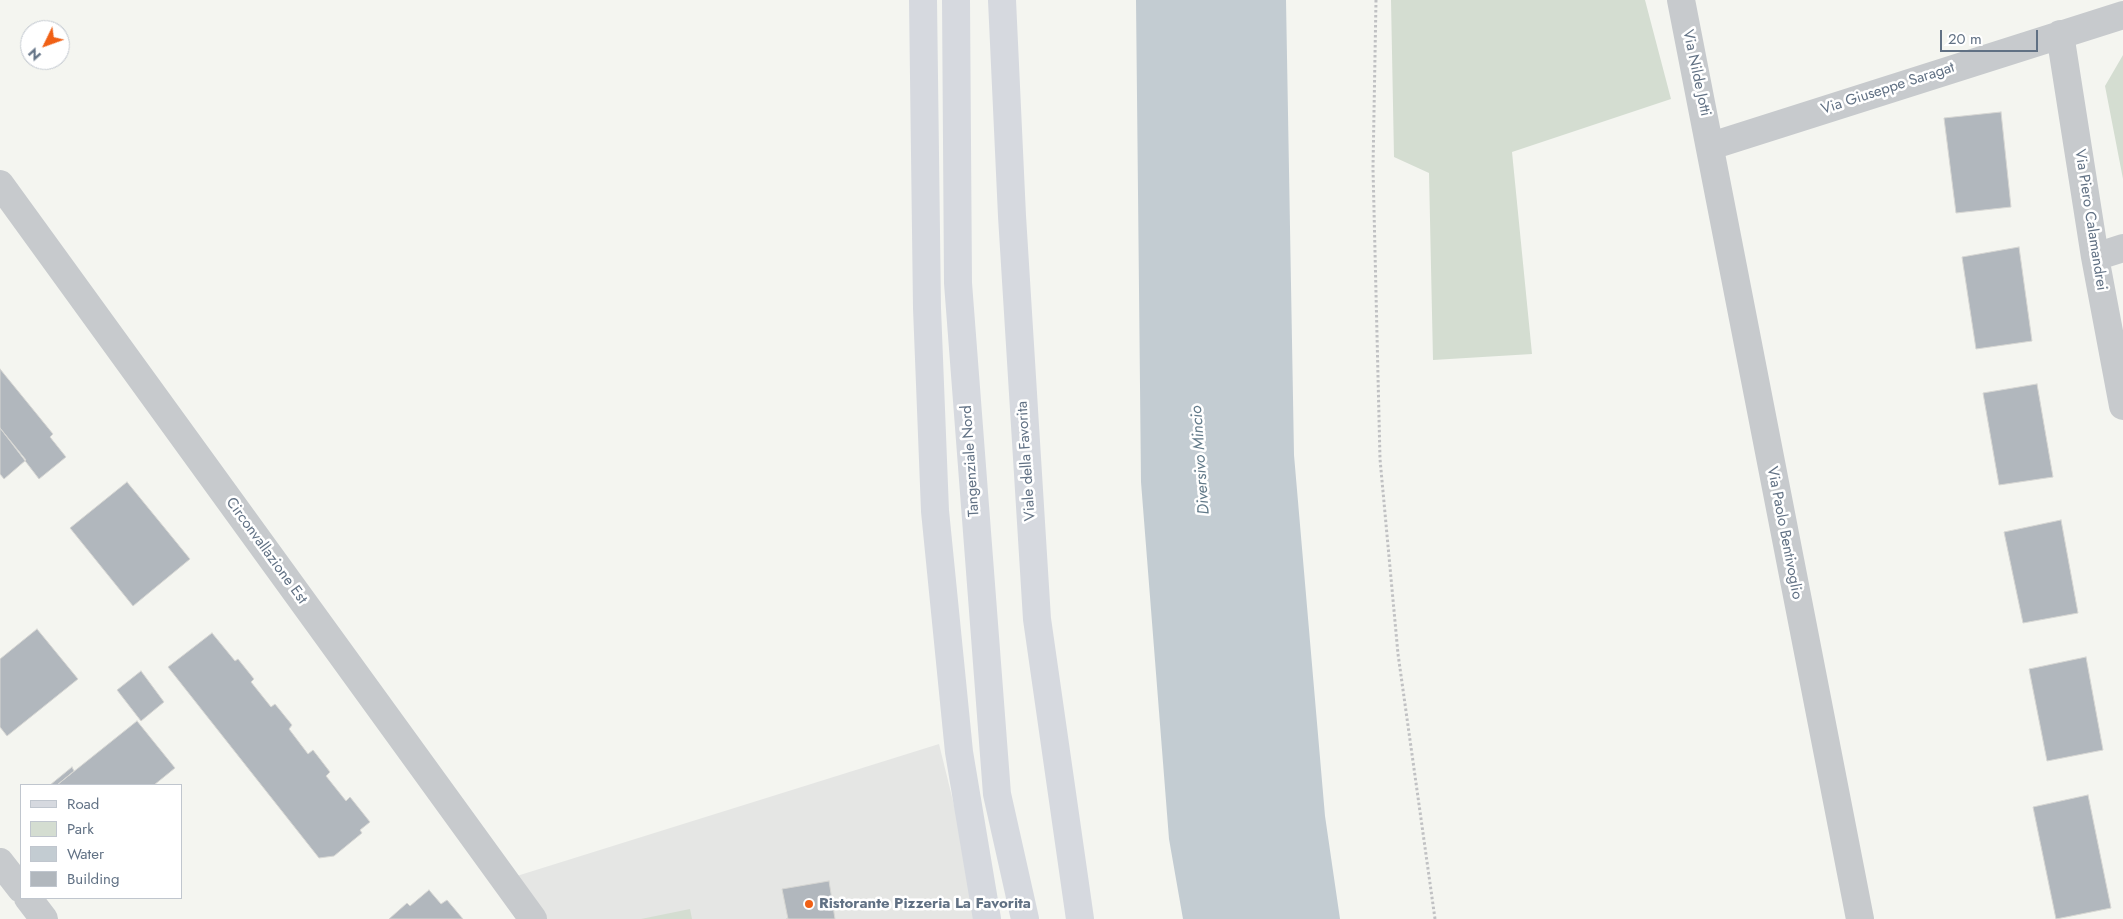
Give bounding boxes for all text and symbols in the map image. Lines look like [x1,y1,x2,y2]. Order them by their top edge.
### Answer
north arrow [20,20,70,70]
scale bar [1943,20,2040,52]
street label: Via Nilde Jotti [1678,28,1714,118]
text: 20 m [1948,28,1982,50]
text: N [23,44,46,65]
street label: Via Giuseppe Saragat [1819,59,1957,119]
street label: Via Piero Calamandrei [2070,148,2110,292]
street label: Viale della Favorita [1014,400,1040,522]
street label: Tangenziale Nord [958,405,984,517]
water label: Diversivo Mincio [1188,405,1214,515]
street label: Via Paolo Bentivoglio [1762,465,1806,601]
street label: Circonvallazione Est [221,494,311,608]
legend [20,784,182,899]
text: Road [67,793,99,815]
text: Park [67,818,94,840]
text: Water [67,843,104,865]
text: Building [67,868,119,890]
place label: Ristorante Pizzeria La Favorita [819,895,1031,913]
marker: Ristorante Pizzeria La Favorita [803,898,815,910]

